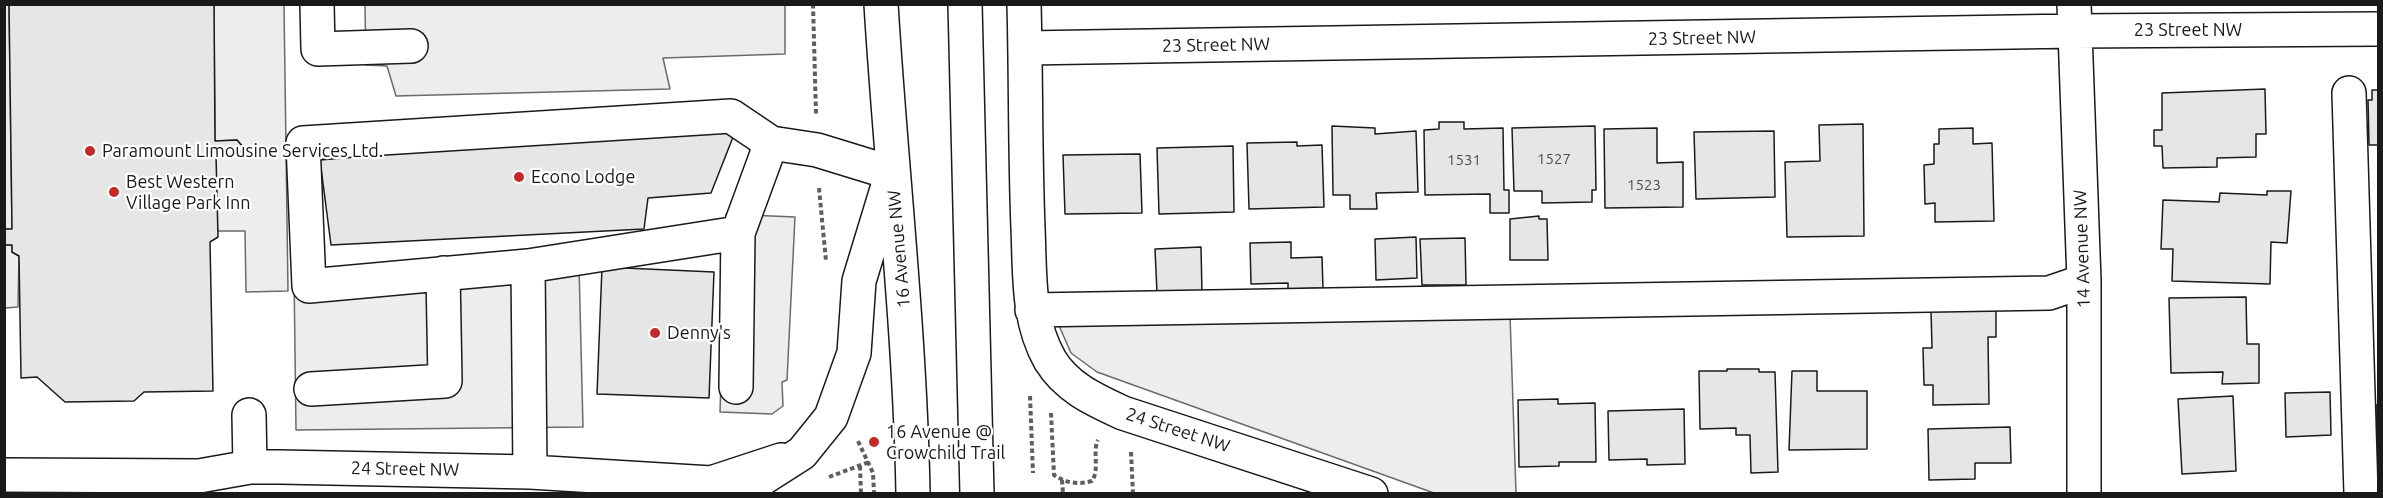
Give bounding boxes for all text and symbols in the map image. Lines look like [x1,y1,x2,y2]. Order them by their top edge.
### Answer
street label: 23 Street NW [2134,19,2242,41]
street label: 23 Street NW [1648,26,1756,50]
street label: 23 Street NW [1162,33,1270,57]
place label: Paramount Limousine Services Ltd. [102,140,383,162]
marker: Paramount Limousine Services Ltd. [83,144,97,158]
house number: 1527 [1537,150,1571,168]
house number: 1531 [1447,151,1481,169]
place label: Econo Lodge [531,166,635,188]
marker: Econo Lodge [512,170,526,184]
place label: Best Western Village Park Inn [126,171,251,213]
house number: 1523 [1627,176,1661,194]
marker: Best Western Village Park Inn [107,185,121,199]
street label: 16 Avenue NW [883,189,915,309]
street label: 14 Avenue NW [2069,189,2095,309]
place label: Denny's [667,322,731,344]
marker: Denny's [648,326,662,340]
street label: 24 Street NW [1123,403,1233,457]
place label: 16 Avenue @ Crowchild Trail [886,421,1005,464]
marker: 16 Avenue @ Crowchild Trail [867,435,881,449]
street label: 24 Street NW [351,457,459,481]

